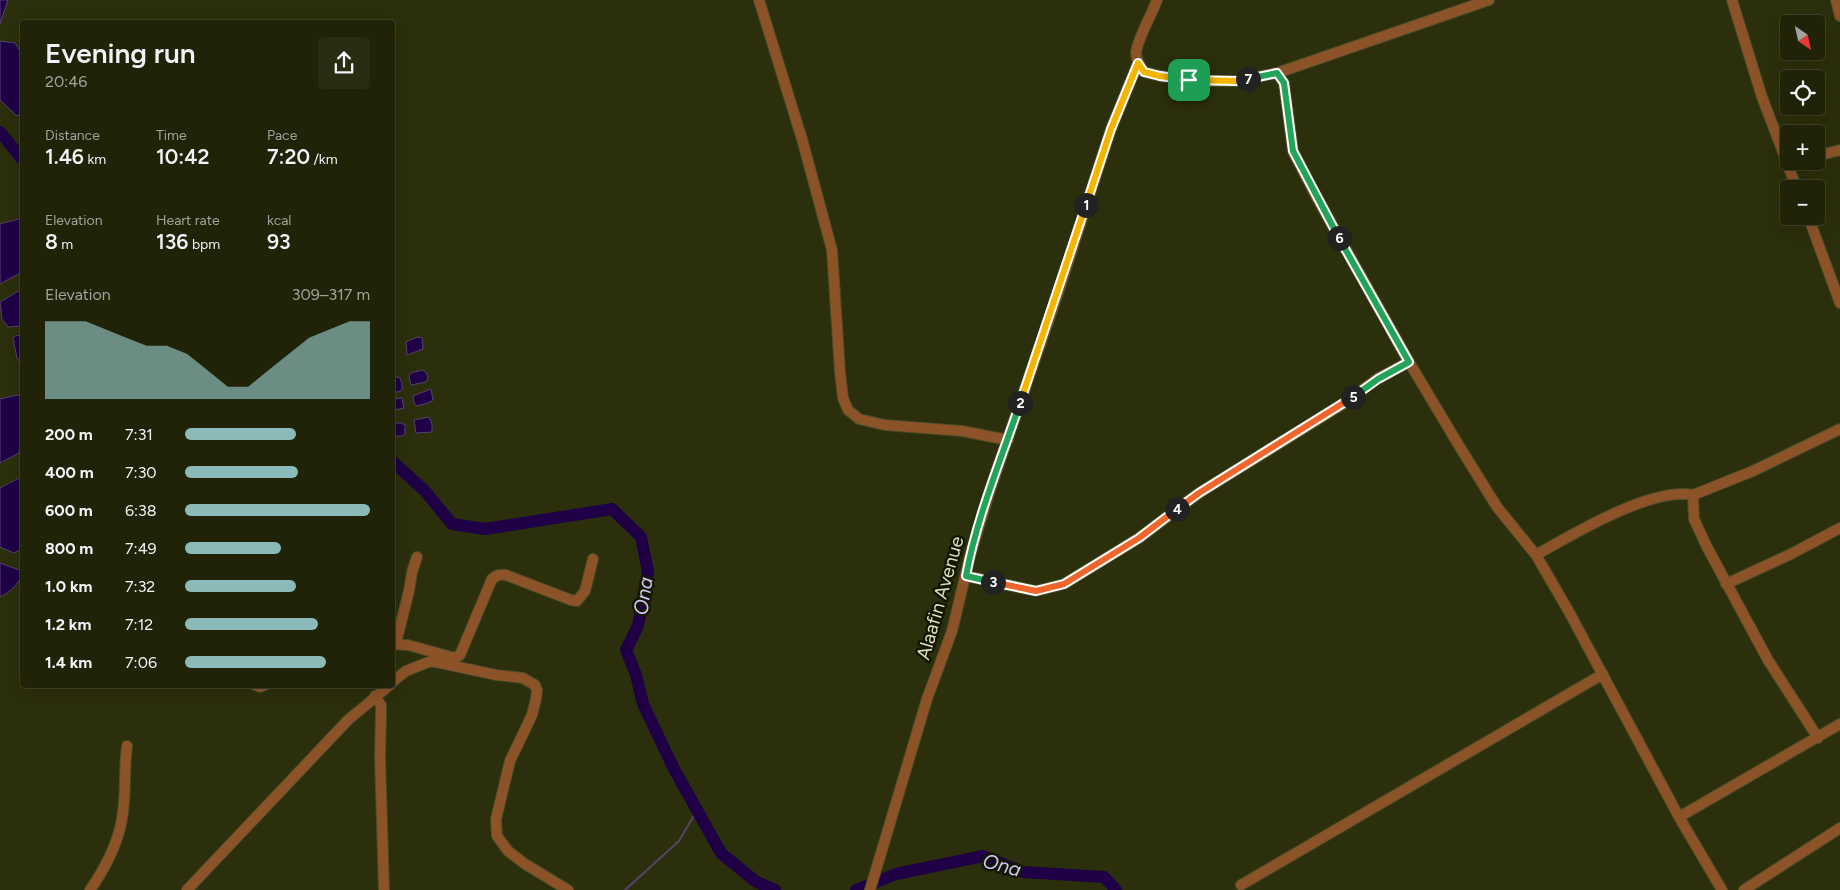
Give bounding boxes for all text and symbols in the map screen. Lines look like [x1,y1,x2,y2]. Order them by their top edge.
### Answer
north arrow [1780,15,1825,60]
map controls [1780,15,1825,225]
text: Evening run [45,36,196,70]
button: share [318,37,370,89]
pin [1168,59,1210,101]
icon: arrive [1175,66,1203,94]
pin: 7 [1236,66,1260,92]
button: locate [1780,70,1825,115]
text: 7 [1245,71,1252,88]
text: 20:46 [45,72,87,91]
button: + [1780,125,1825,170]
text: Distance [45,127,100,144]
text: Time [156,127,187,144]
text: Pace [267,127,297,144]
text: 1.46 [45,144,84,169]
text: 10:42 [156,144,209,169]
text: 7:20 [267,144,310,169]
text: km [84,151,106,168]
text: /km [310,151,338,168]
button: − [1780,180,1825,225]
pin: 1 [1074,192,1098,218]
text: 1 [1084,197,1089,214]
text: Elevation [45,212,103,229]
text: Heart rate [156,212,220,229]
text: kcal [267,212,291,229]
pin: 6 [1326,226,1352,250]
text: 8 [45,229,58,254]
text: 136 [156,229,188,254]
text: 93 [267,229,291,254]
text: 6 [1335,230,1344,247]
text: m [58,236,73,253]
text: bpm [188,236,220,253]
text: Elevation [45,285,111,304]
text: 309–317 m [292,285,370,304]
pin: 5 [1340,384,1366,410]
text: 5 [1349,389,1358,406]
pin: 2 [1008,390,1032,416]
text: 2 [1016,395,1025,412]
text: 200 m [45,425,93,444]
text: 7:31 [125,425,153,444]
text: 400 m [45,463,94,482]
text: 7:30 [125,463,157,482]
pin: 4 [1164,496,1190,522]
text: 600 m [45,501,93,520]
text: 6:38 [125,501,157,520]
text: 4 [1173,501,1182,518]
street label: Alaafin Avenue [911,534,969,662]
text: 800 m [45,539,93,558]
text: 7:49 [125,539,157,558]
pin: 3 [980,570,1006,594]
text: 3 [990,574,997,591]
water label: Ona [628,575,658,617]
text: 1.0 km [45,577,92,596]
text: 7:32 [125,577,155,596]
text: 1.2 km [45,615,91,634]
text: 7:12 [125,615,153,634]
text: 1.4 km [45,653,92,672]
text: 7:06 [125,653,157,672]
water label: Ona [980,848,1024,882]

